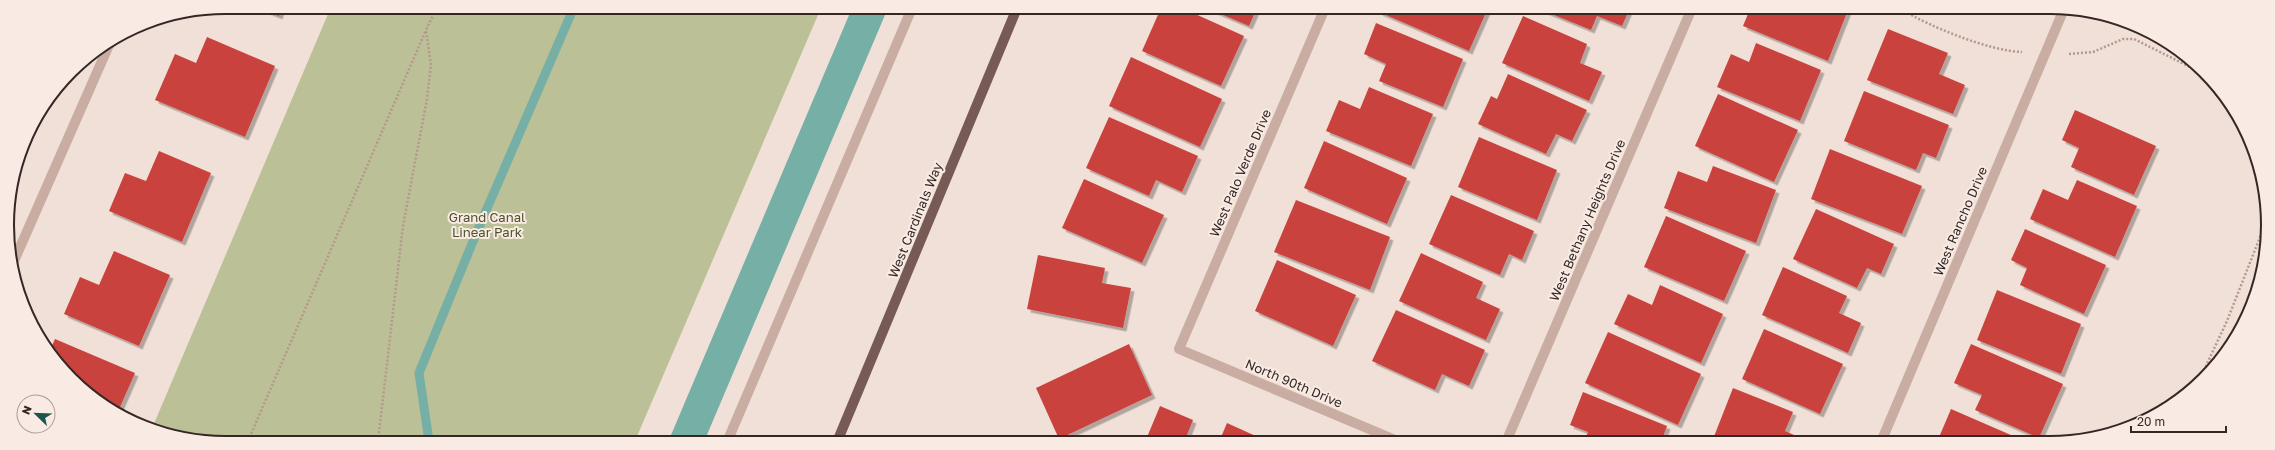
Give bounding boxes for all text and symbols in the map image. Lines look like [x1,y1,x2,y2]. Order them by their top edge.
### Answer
street label: West Palo Verde Drive [1206,107,1274,239]
street label: West Bethany Heights Drive [1546,137,1628,303]
street label: West Cardinals Way [884,159,946,280]
street label: West Rancho Drive [1930,164,1990,278]
park label: Grand Canal Linear Park [449,209,525,240]
street label: North 90th Drive [1243,355,1345,411]
north arrow [16,394,56,434]
text: N [19,404,34,416]
scale bar [2131,408,2226,434]
text: 20 m [2137,414,2165,429]

